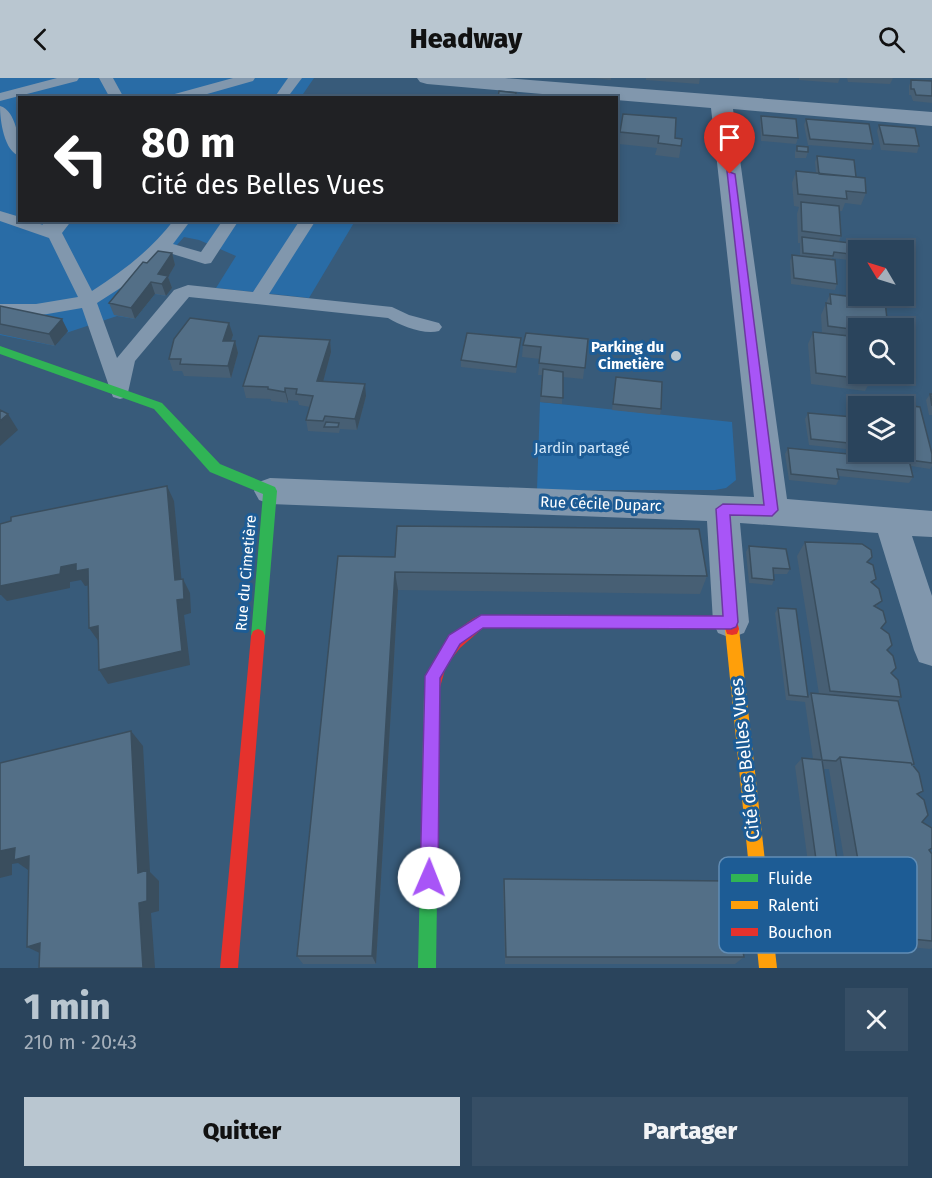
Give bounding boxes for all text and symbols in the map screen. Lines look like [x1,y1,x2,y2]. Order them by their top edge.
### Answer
icon: back [24,23,57,56]
text: Headway [410,23,522,55]
icon: search [875,23,908,56]
pin [704,112,755,174]
text: 80 m [141,118,235,168]
icon: left [42,120,120,198]
icon: arrive [713,121,746,154]
text: Cité des Belles Vues [141,169,384,201]
north arrow [848,240,914,306]
map controls [848,240,914,462]
button: search [848,318,914,384]
place label: Parking du Cimetière [591,338,664,373]
marker: Parking du Cimetière [669,349,683,363]
button: layers [848,396,914,462]
park label: Jardin partagé [534,439,630,457]
street label: Rue Cécile Duparc [540,493,662,515]
street label: Rue du Cimetière [232,514,260,632]
street label: Cité des Belles Vues [726,677,764,841]
position arrow [397,846,461,910]
legend [719,857,917,953]
text: Fluide [768,869,813,888]
text: Ralenti [768,896,819,915]
text: Bouchon [768,923,832,942]
text: 1 min [24,985,110,1029]
button: close [845,988,908,1051]
text: 210 m · 20:43 [24,1030,137,1054]
button: Quitter [24,1097,460,1166]
button: Partager [472,1097,908,1166]

